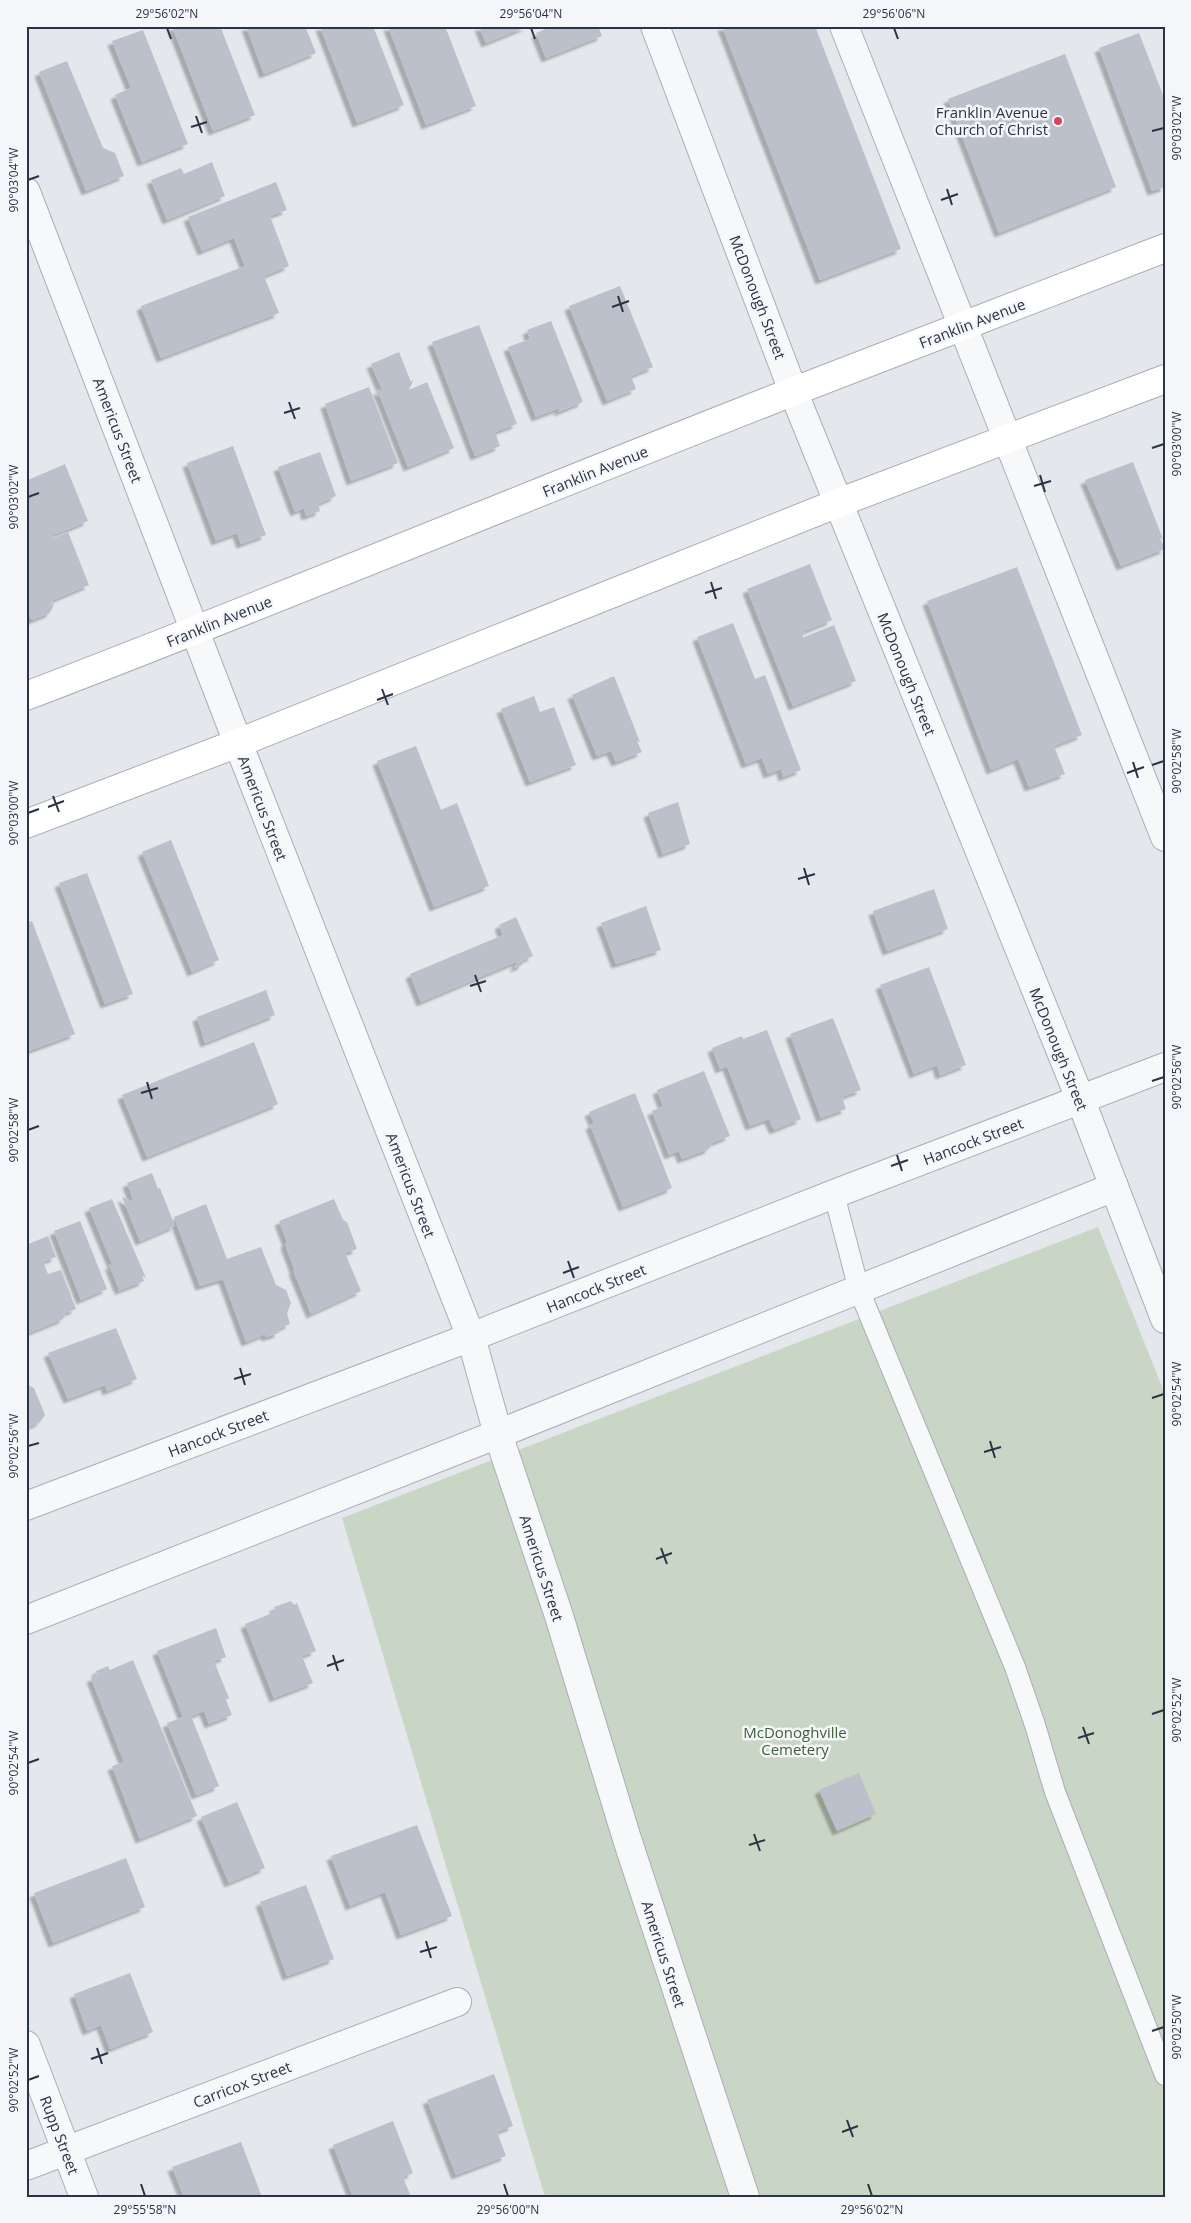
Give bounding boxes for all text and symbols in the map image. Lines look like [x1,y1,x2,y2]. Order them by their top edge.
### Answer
text: 29°56'02"N [136,5,198,22]
text: 29°56'04"N [500,5,562,22]
text: 29°56'06"N [863,5,925,22]
text: 90°03'02"W [1168,96,1185,160]
place label: Franklin Avenue Church of Christ [935,102,1048,139]
marker: Franklin Avenue Church of Christ [1052,115,1064,127]
text: 90°03'04"W [5,148,22,212]
street label: McDonough Street [725,232,791,362]
street label: Franklin Avenue [916,294,1028,352]
street label: Americus Street [89,375,147,485]
text: 90°03'00"W [1168,412,1185,476]
street label: Franklin Avenue [539,441,651,501]
text: 90°03'02"W [5,465,22,529]
street label: Franklin Avenue [163,591,275,651]
street label: McDonough Street [873,609,941,739]
text: 90°02'58"W [1168,729,1185,793]
street label: Americus Street [234,753,292,863]
text: 90°03'00"W [5,781,22,845]
street label: McDonough Street [1025,984,1093,1114]
text: 90°02'56"W [1168,1045,1185,1109]
text: 90°02'58"W [5,1098,22,1162]
street label: Hancock Street [920,1113,1026,1169]
street label: Americus Street [382,1130,440,1240]
street label: Hancock Street [543,1259,649,1317]
text: 90°02'54"W [1168,1362,1185,1426]
street label: Hancock Street [165,1405,271,1461]
text: 90°02'56"W [5,1414,22,1478]
street label: Americus Street [515,1512,569,1624]
text: 90°02'52"W [1168,1678,1185,1742]
park label: McDonoghville Cemetery [743,1722,847,1759]
text: 90°02'54"W [5,1731,22,1795]
street label: Americus Street [637,1898,691,2010]
text: 90°02'50"W [1168,1995,1185,2059]
text: 90°02'52"W [5,2048,22,2112]
street label: Carricox Street [190,2056,294,2112]
street label: Rupp Street [36,2093,84,2177]
text: 29°55'58"N [114,2201,176,2218]
text: 29°56'00"N [477,2201,539,2218]
text: 29°56'02"N [841,2201,903,2218]

